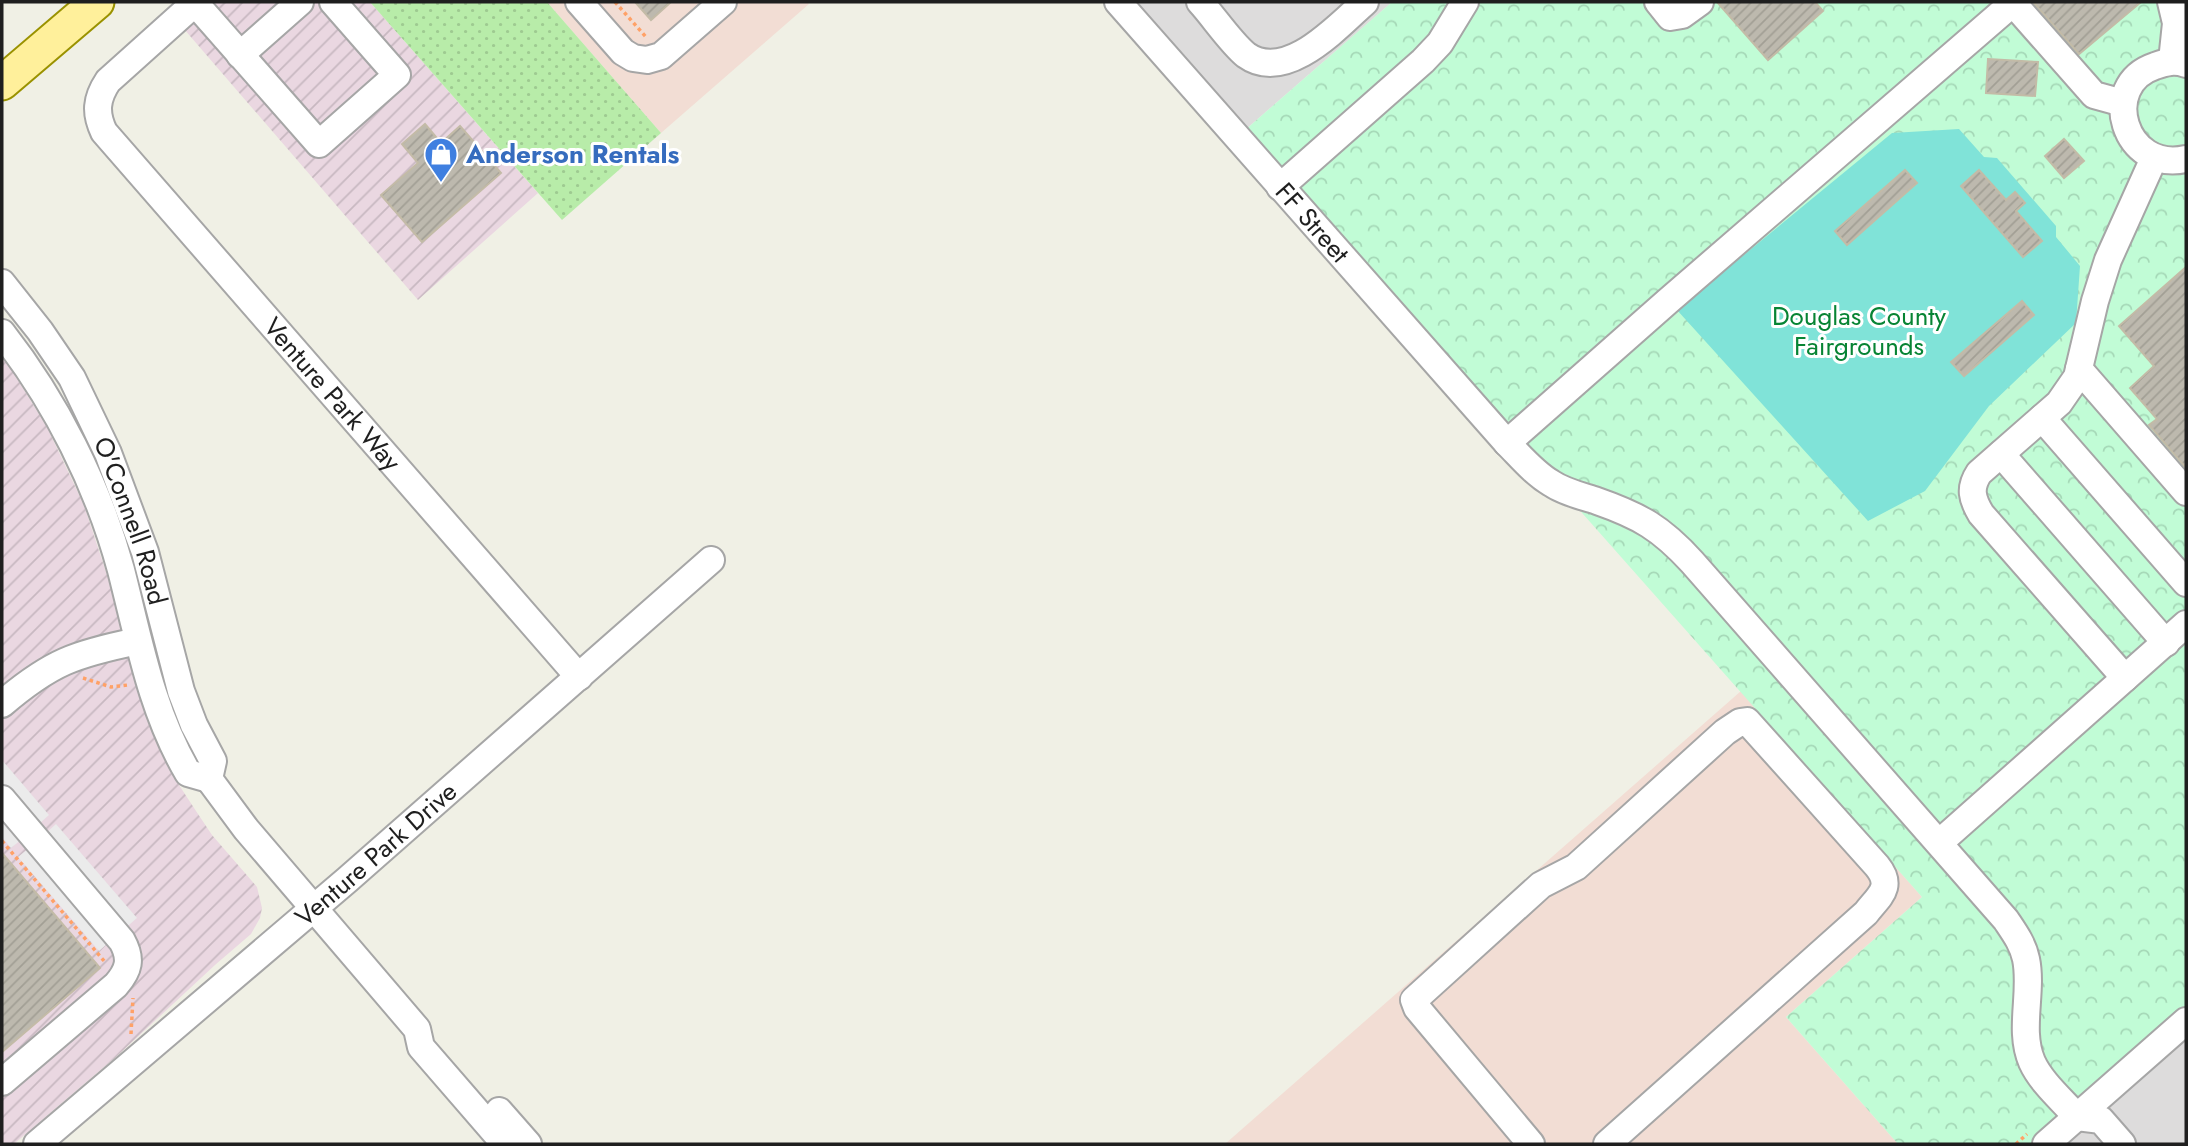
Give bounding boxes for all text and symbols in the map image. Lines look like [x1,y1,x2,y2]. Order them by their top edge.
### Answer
shop icon: Anderson Rentals [422,135,460,184]
place label: Anderson Rentals [465,135,680,173]
street label: FF Street [1267,174,1359,272]
park label: Douglas County Fairgrounds [1772,297,1947,365]
street label: Venture Park Way [255,309,410,480]
street label: O'Connell Road [84,430,177,609]
street label: Venture Park Drive [287,773,465,935]

